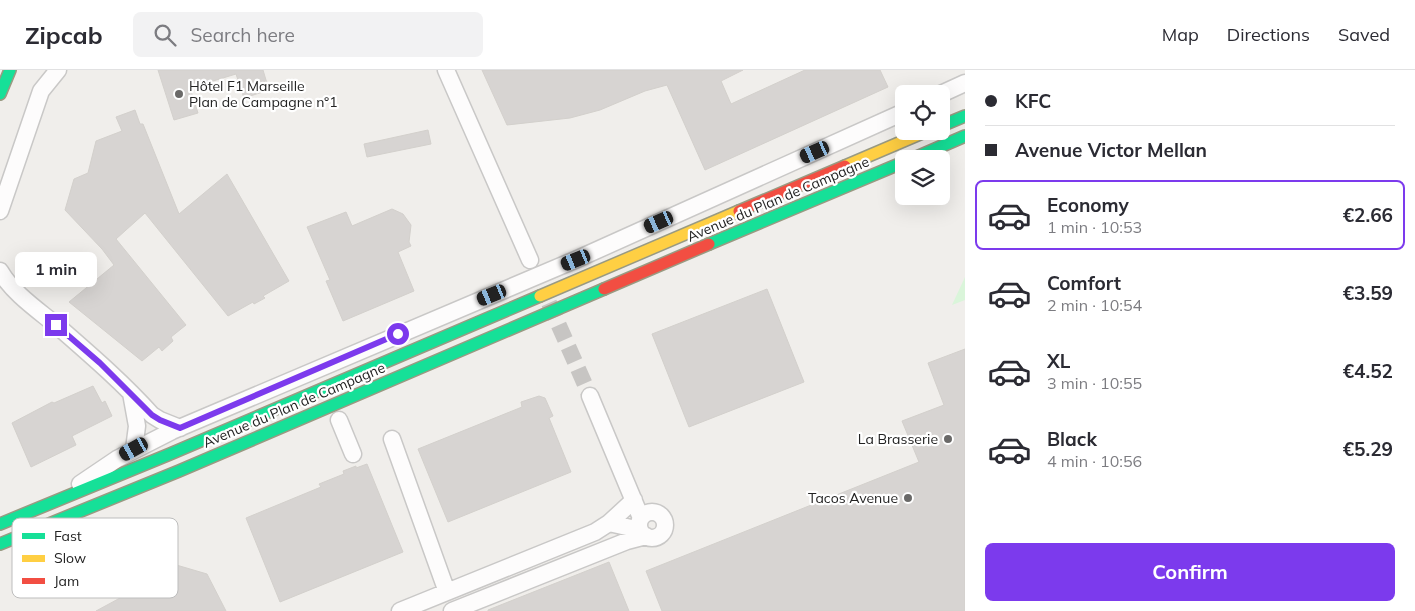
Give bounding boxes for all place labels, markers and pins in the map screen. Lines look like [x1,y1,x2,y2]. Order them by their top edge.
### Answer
place label: Hôtel F1 Marseille Plan de Campagne n°1 [189,77,338,111]
marker: Hôtel F1 Marseille Plan de Campagne n°1 [173,88,185,100]
place label: La Brasserie [858,430,938,448]
marker: La Brasserie [942,433,954,445]
place label: Tacos Avenue [808,489,898,507]
marker: Tacos Avenue [902,492,914,504]

